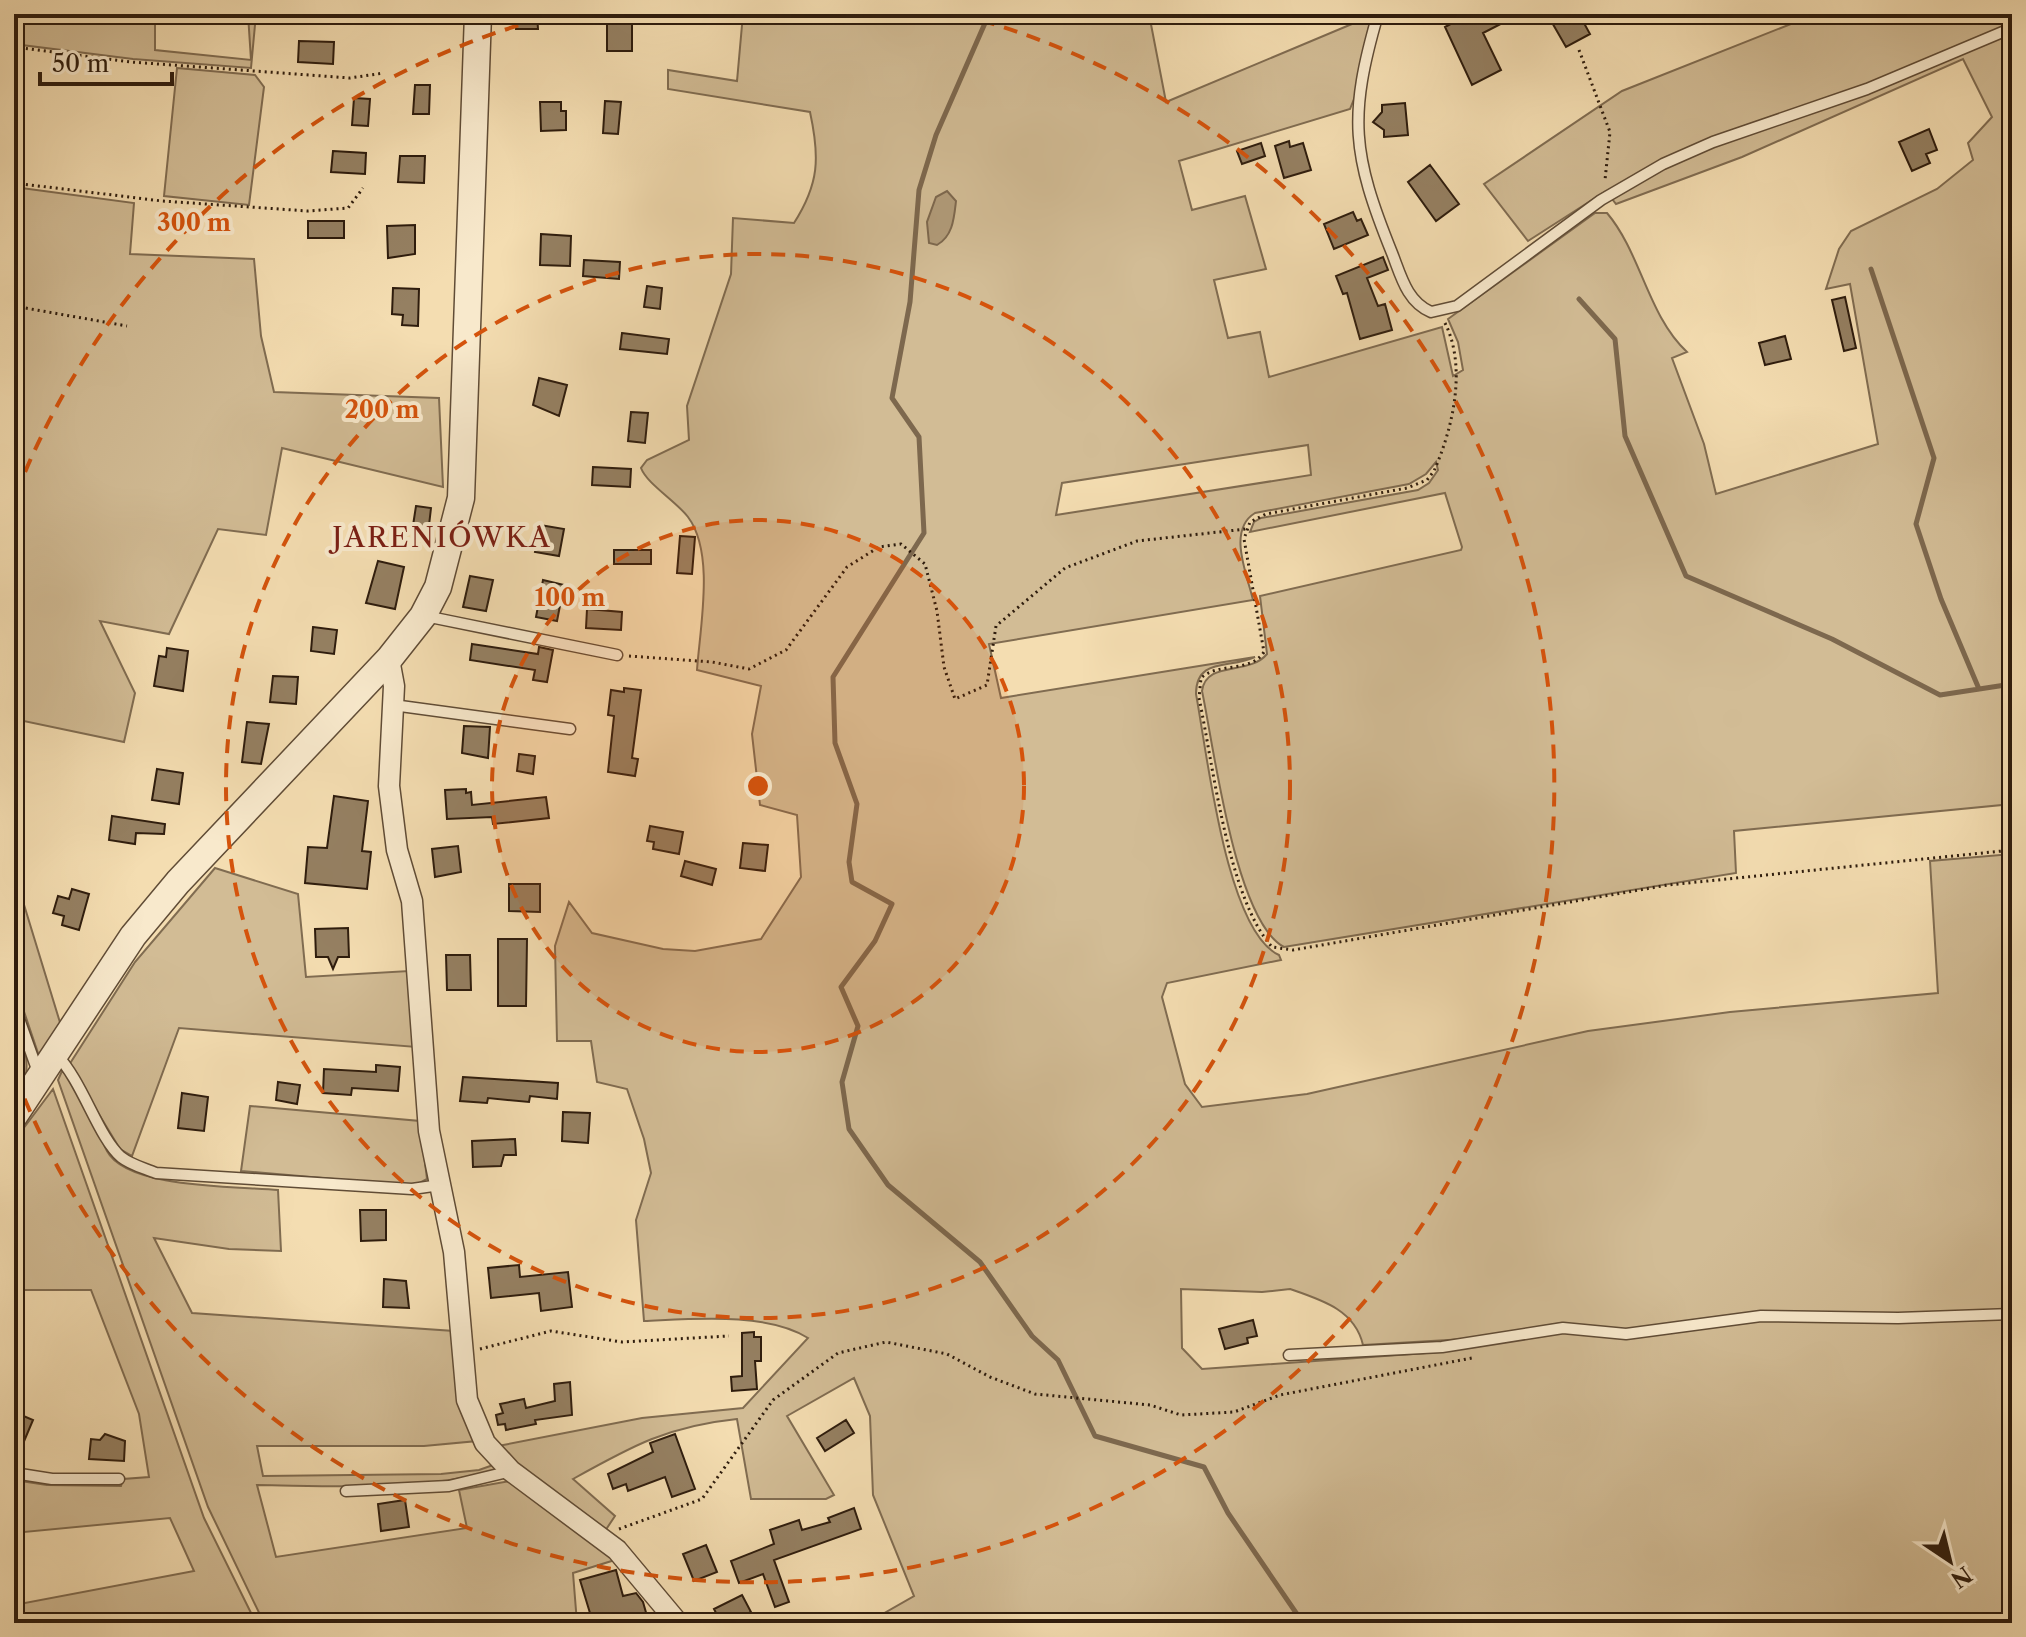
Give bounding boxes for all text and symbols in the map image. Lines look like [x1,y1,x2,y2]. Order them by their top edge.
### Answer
scale bar [40,36,172,86]
text: 50 m [52,49,109,78]
text: 300 m [157,208,231,237]
text: 200 m [345,395,419,424]
district label: JARENIÓWKA [328,520,552,554]
text: 100 m [534,583,606,612]
centre of rings [744,772,772,800]
north arrow [1910,1521,1990,1601]
text: N [1946,1560,1977,1594]

